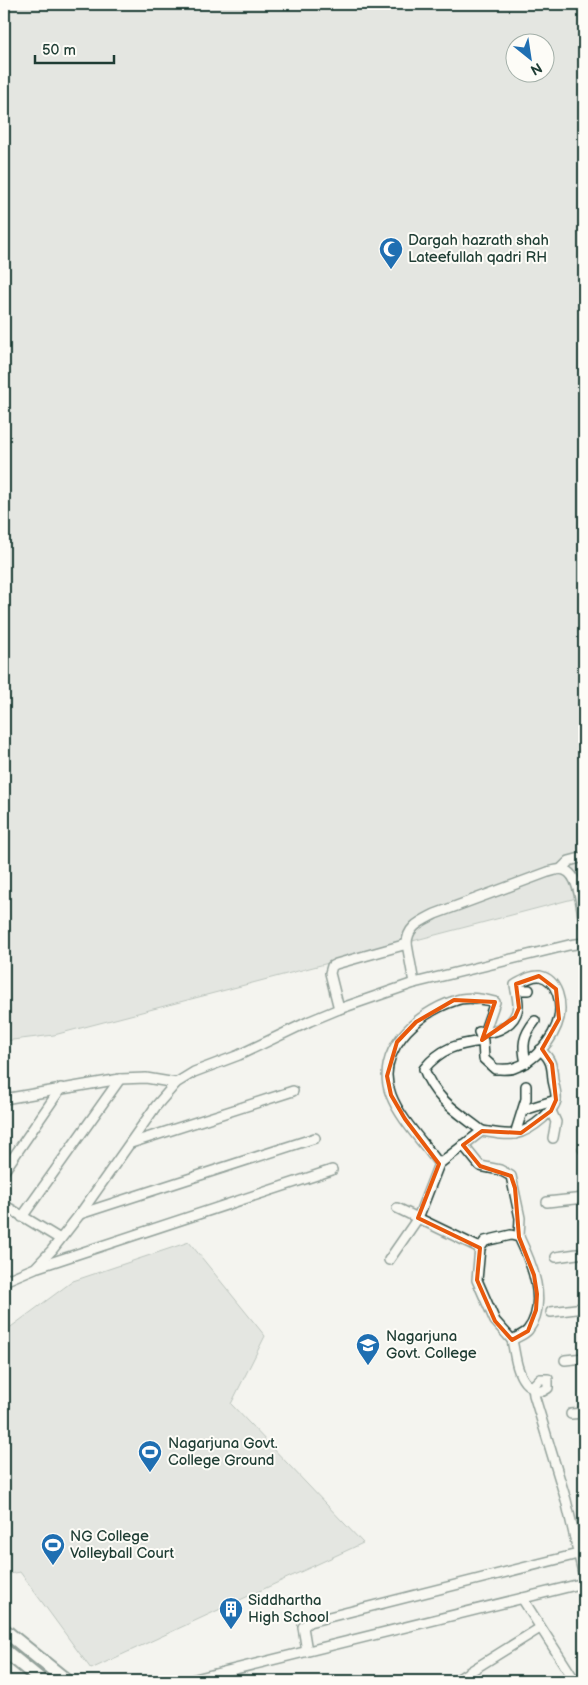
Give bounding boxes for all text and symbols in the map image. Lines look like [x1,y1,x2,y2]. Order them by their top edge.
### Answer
scale bar [35,32,114,64]
north arrow [506,32,556,82]
text: 50 m [42,41,76,60]
text: N [527,59,545,79]
place label: Dargah hazrath shah Lateefullah qadri RH [408,231,549,267]
mosque icon: Dargah hazrath shah Lateefullah qadri RH [378,236,404,270]
place label: Nagarjuna Govt. College [386,1327,477,1363]
school or university icon: Nagarjuna Govt. College [355,1332,381,1366]
place label: Nagarjuna Govt. College Ground [168,1434,278,1470]
sports icon: Nagarjuna Govt. College Ground [137,1439,163,1473]
place label: NG College Volleyball Court [70,1527,174,1563]
sports icon: NG College Volleyball Court [40,1532,66,1566]
place label: Siddhartha High School [248,1591,329,1627]
building icon: Siddhartha High School [218,1596,244,1630]

